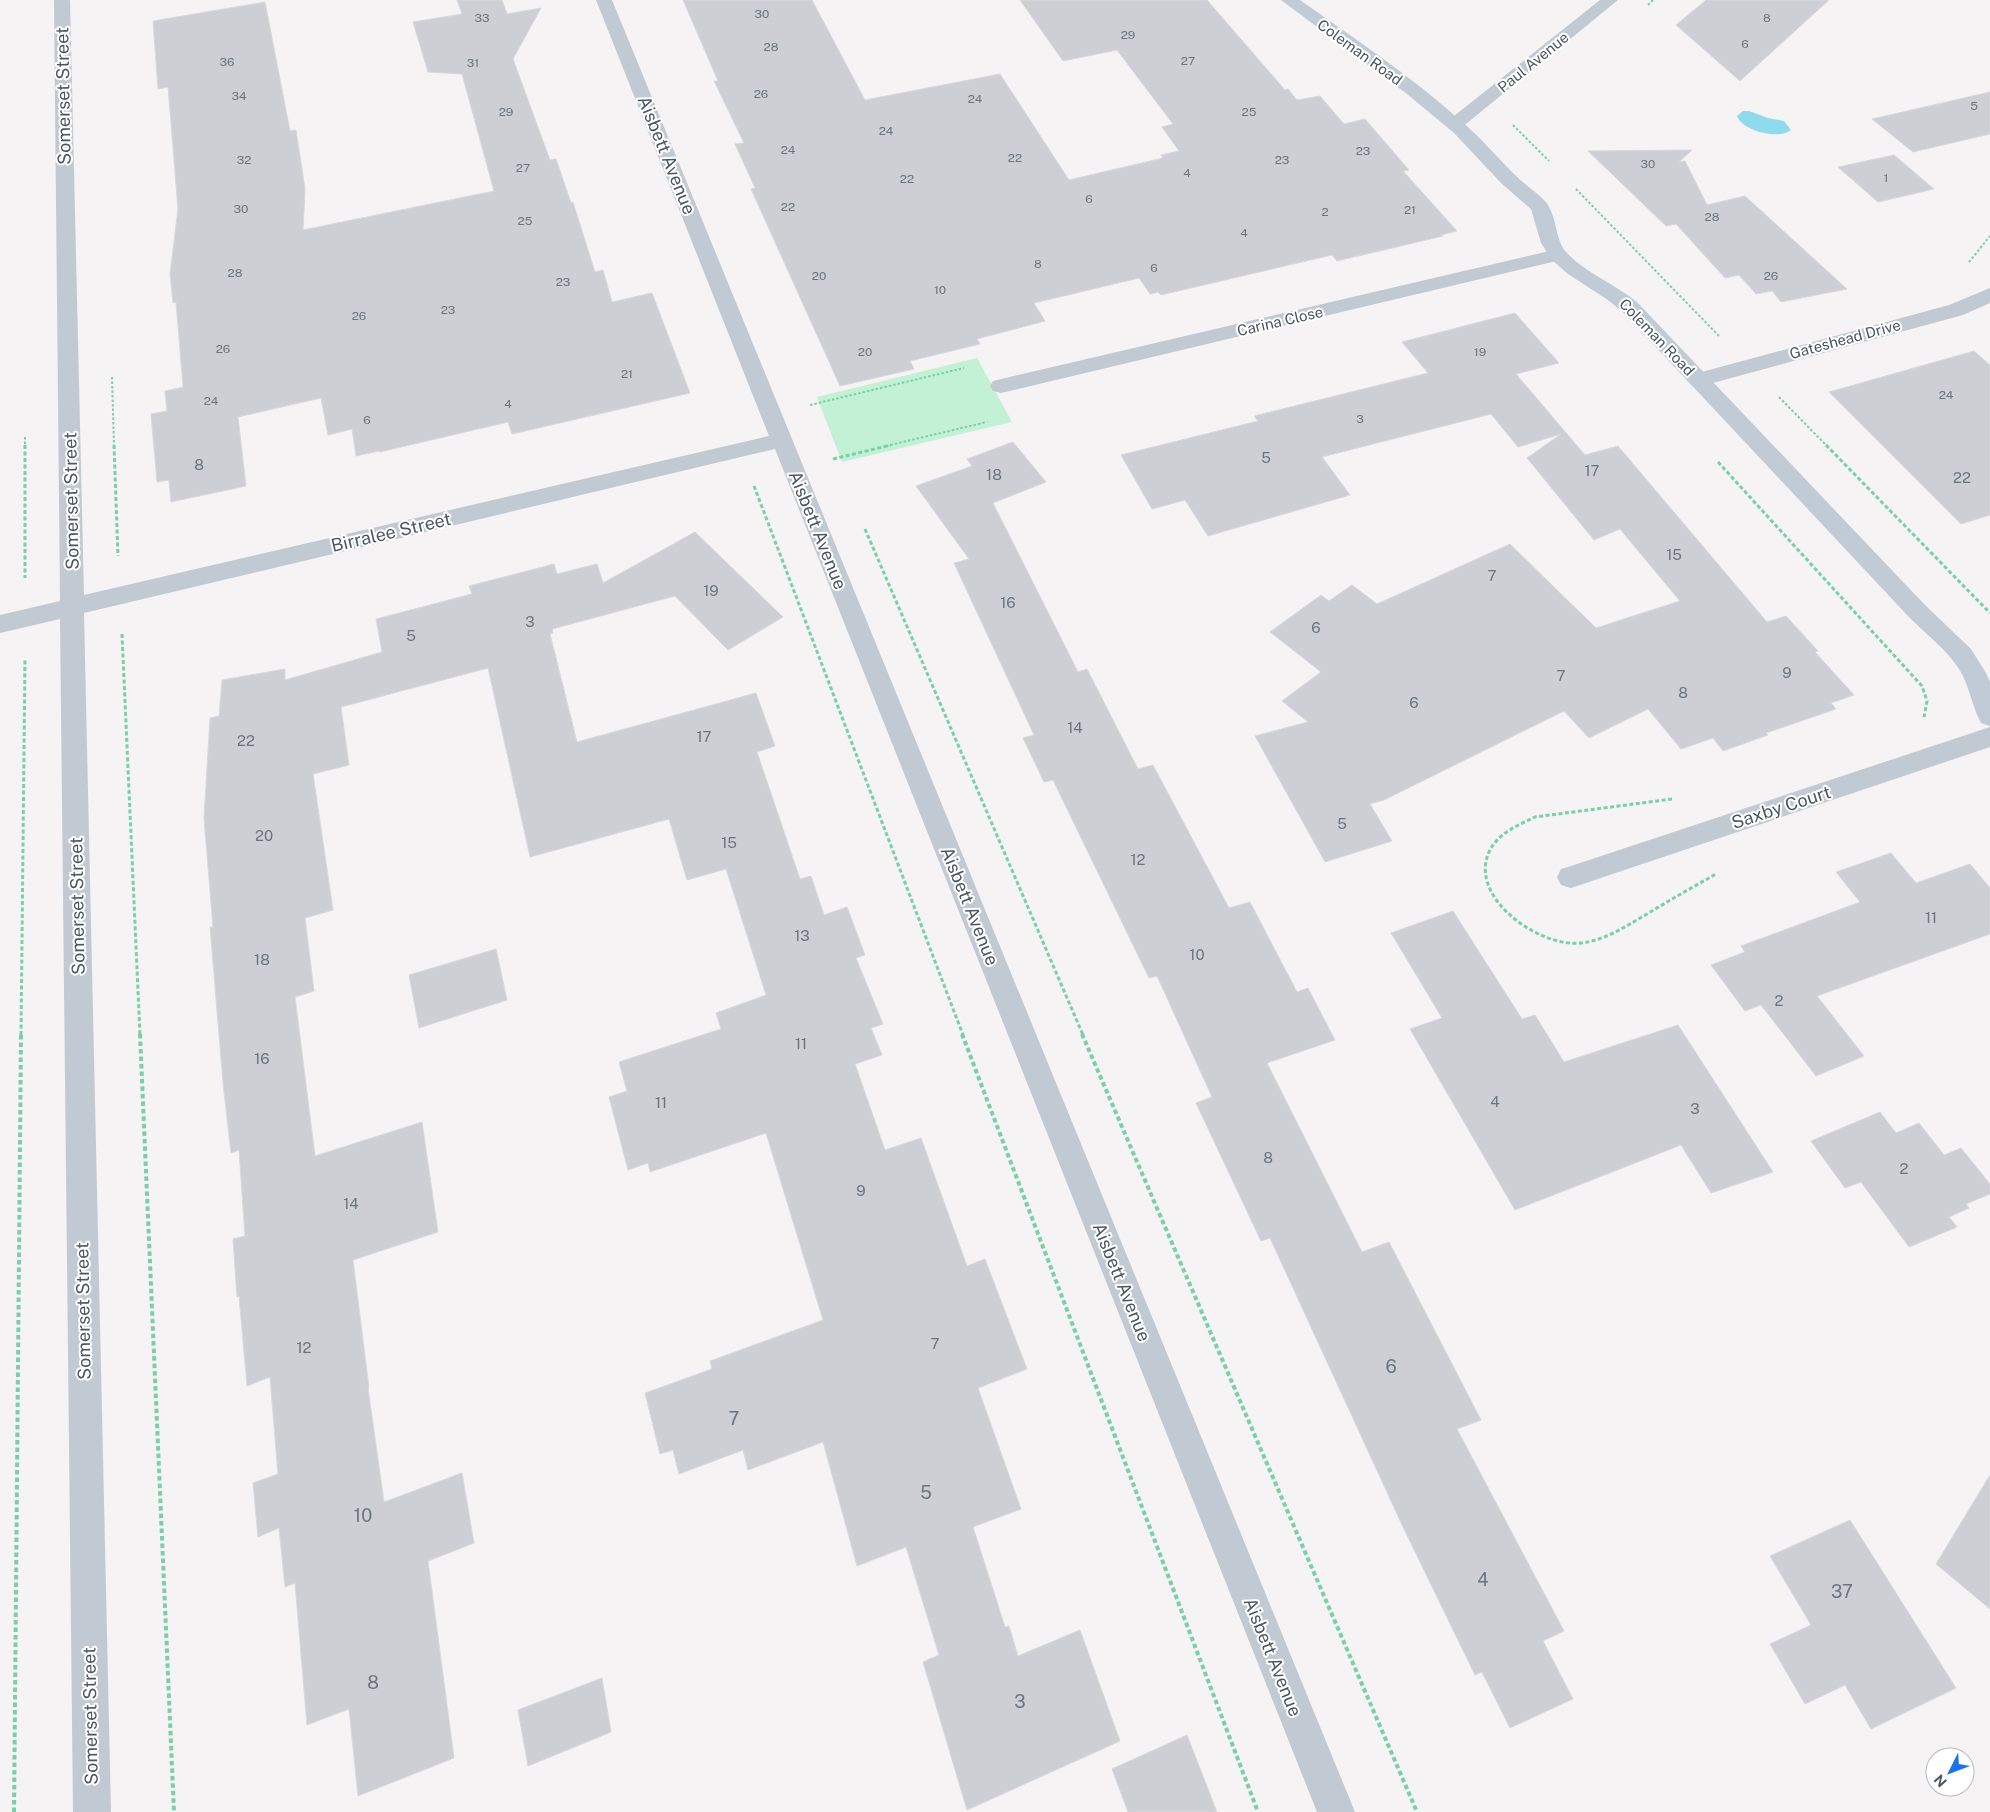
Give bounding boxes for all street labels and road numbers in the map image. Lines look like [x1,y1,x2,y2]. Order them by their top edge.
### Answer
street label: Coleman Road [1314,16,1406,88]
street label: Somerset Street [51,27,75,165]
street label: Paul Avenue [1494,28,1572,96]
street label: Aisbett Avenue [634,93,700,217]
street label: Coleman Road [1616,295,1698,379]
street label: Carina Close [1235,303,1325,339]
street label: Gateshead Drive [1788,316,1902,362]
street label: Somerset Street [59,432,83,570]
street label: Aisbett Avenue [785,468,851,592]
street label: Birralee Street [329,508,453,556]
street label: Saxby Court [1729,781,1833,833]
street label: Somerset Street [65,837,89,975]
street label: Aisbett Avenue [937,844,1003,968]
street label: Aisbett Avenue [1089,1220,1155,1344]
street label: Somerset Street [71,1242,95,1380]
street label: Aisbett Avenue [1240,1595,1306,1719]
street label: Somerset Street [78,1647,102,1785]

